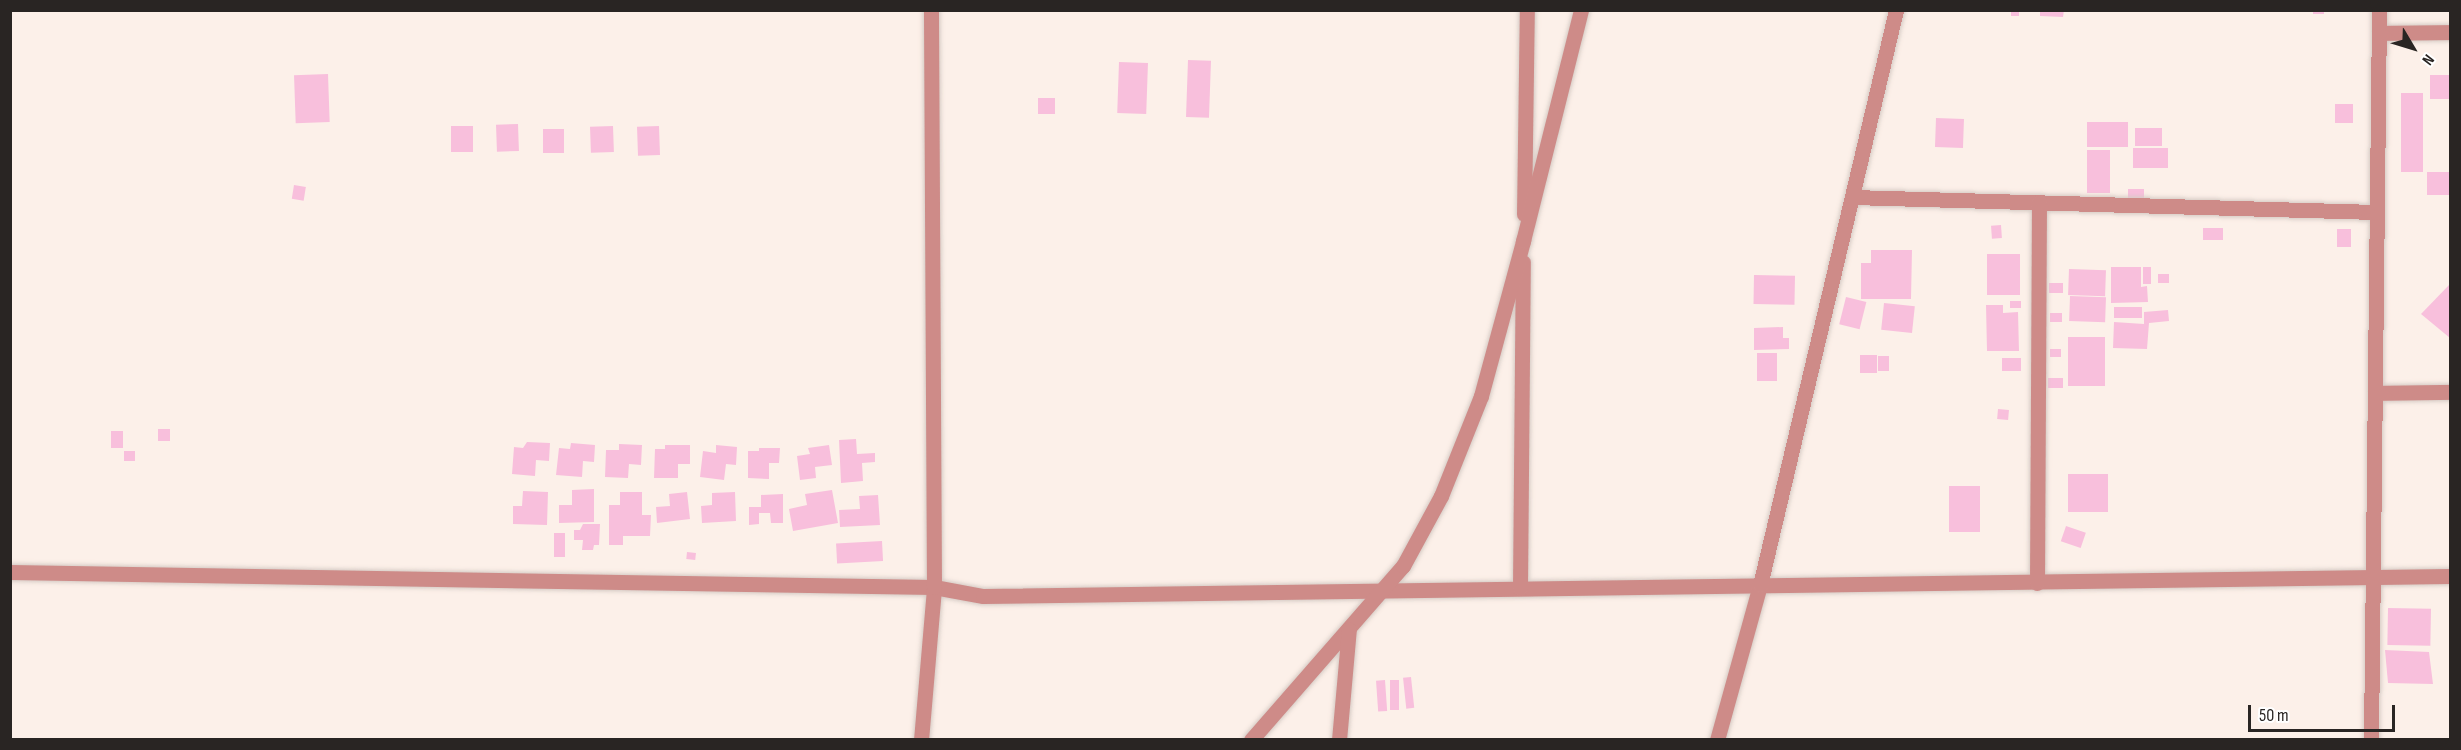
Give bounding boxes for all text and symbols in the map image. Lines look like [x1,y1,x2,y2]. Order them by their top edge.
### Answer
north arrow [2383,18,2443,78]
text: N [2417,50,2438,69]
scale bar [2251,693,2398,731]
text: 50 m [2259,705,2289,726]

